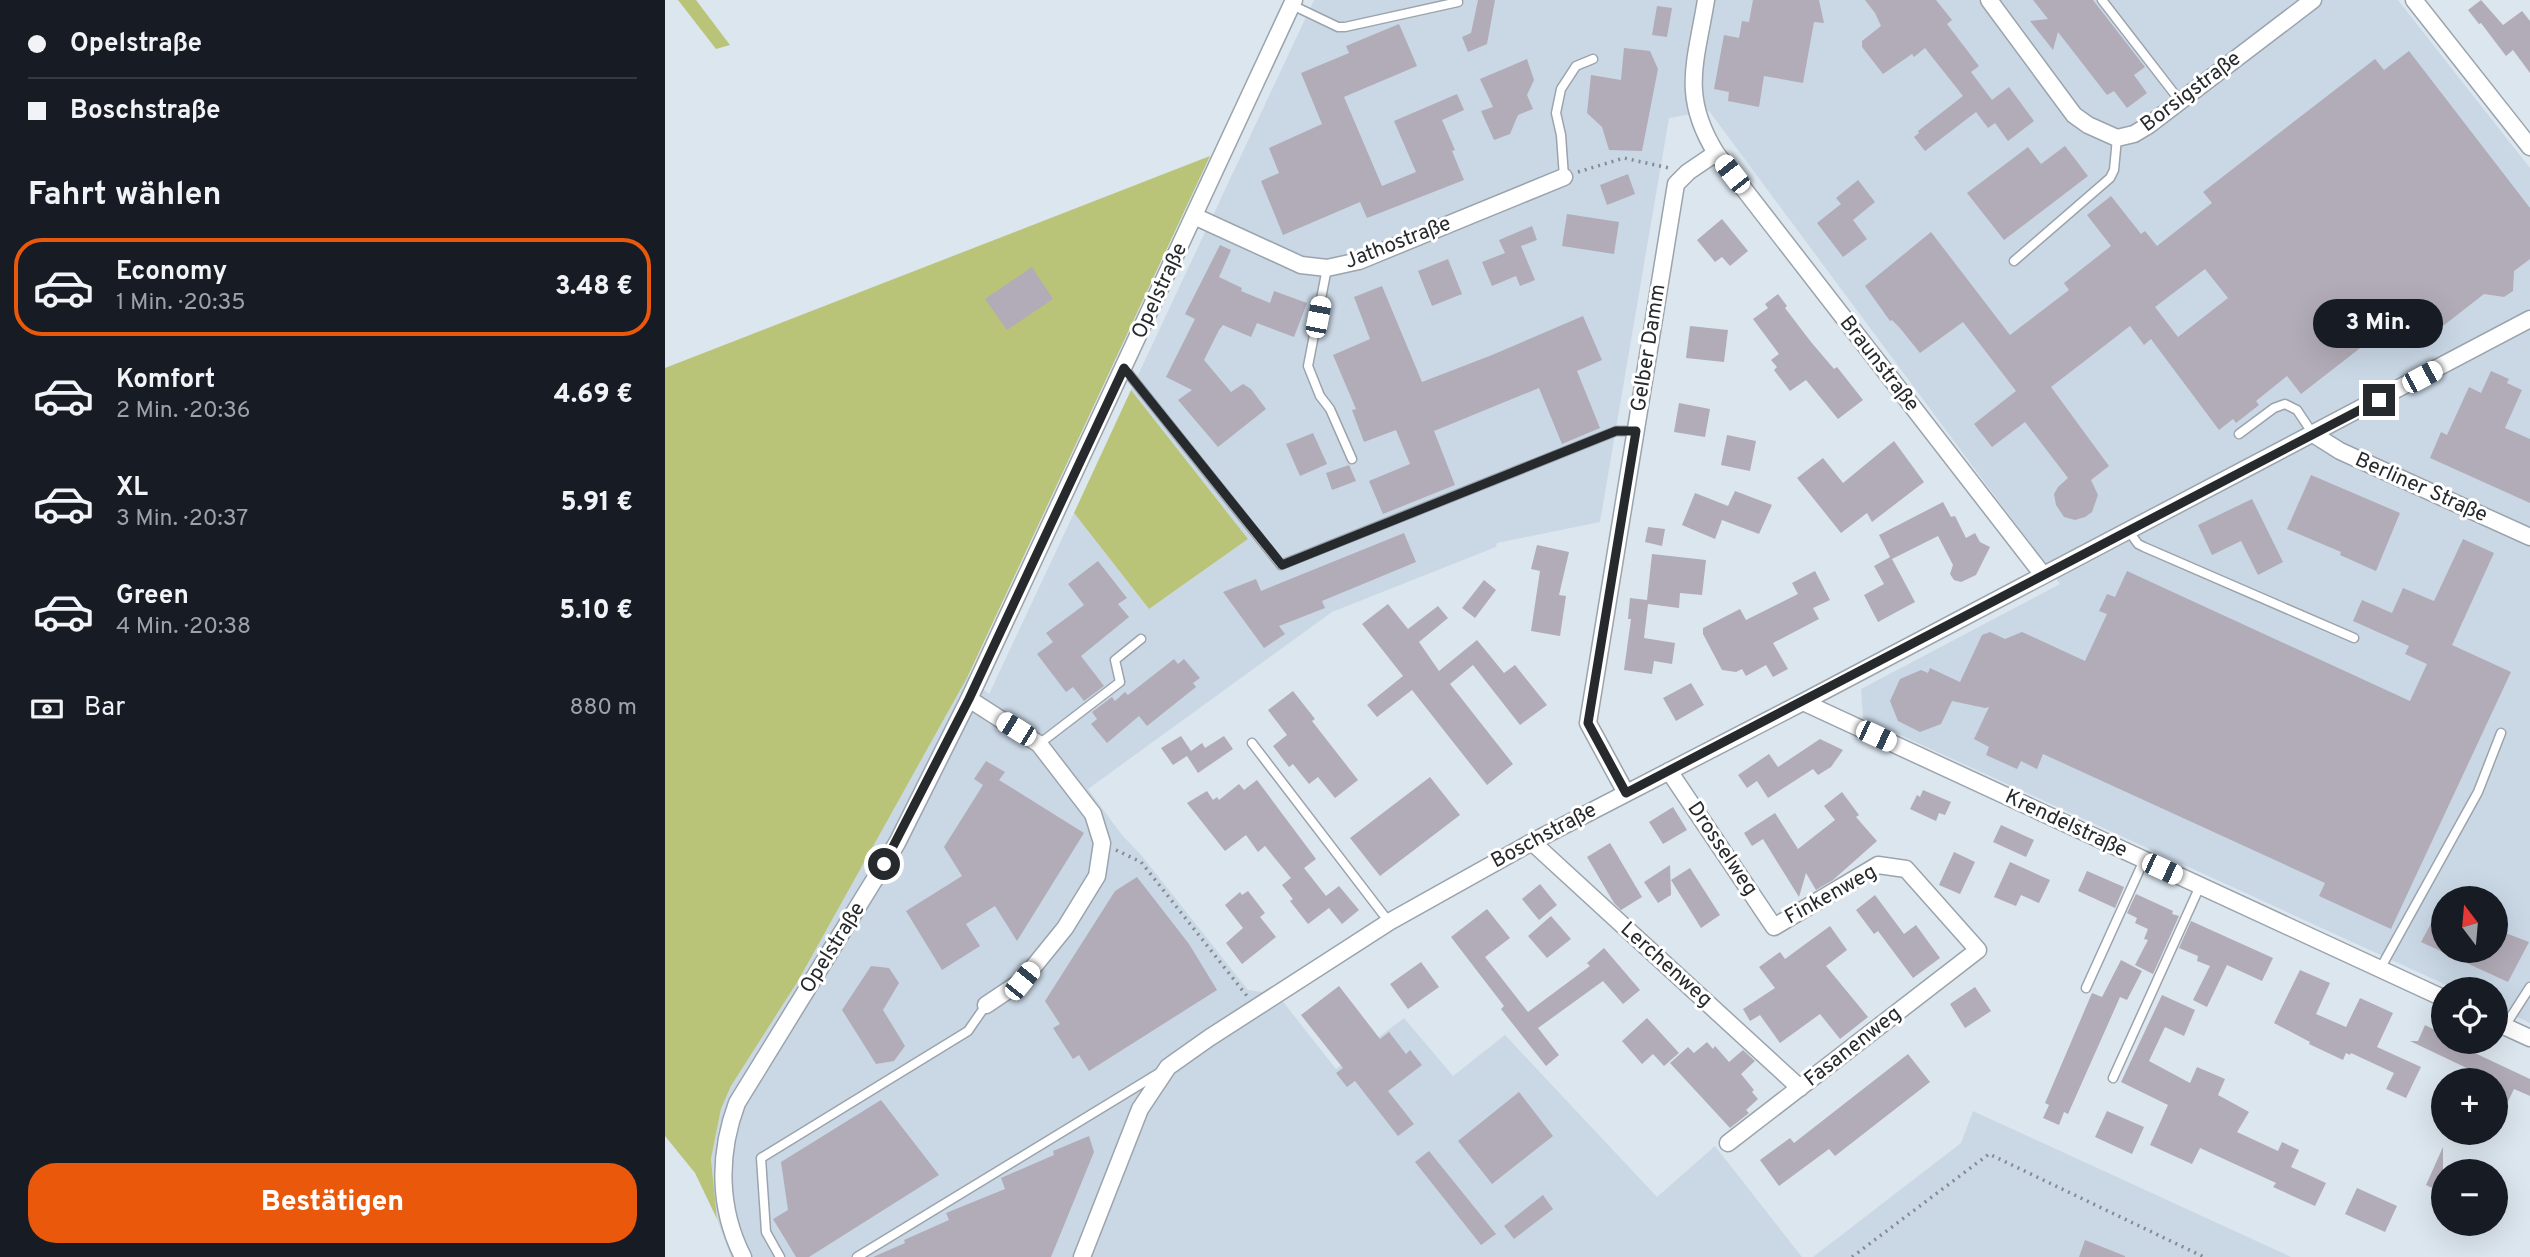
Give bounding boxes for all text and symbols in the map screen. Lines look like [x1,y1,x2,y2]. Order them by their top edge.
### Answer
text: Opelstraße [70,28,202,61]
street label: Borsigstraße [2135,45,2247,139]
text: Boschstraße [70,95,221,128]
car [1711,151,1754,197]
text: Fahrt wählen [28,176,221,216]
street label: Jathostraße [1341,210,1455,276]
street label: Opelstraße [1126,239,1194,343]
icon: car [32,256,95,319]
text: Economy [116,256,227,289]
text: 3.48 € [555,271,633,304]
street label: Gelber Damm [1626,282,1672,414]
text: 1 Min. · 20:35 [116,289,246,318]
car [1304,294,1333,340]
callout: 3 Min. [2314,298,2444,348]
text: 3 Min. [2346,309,2410,338]
street label: Braunstraße [1833,310,1925,418]
car [2399,358,2446,396]
icon: car [32,364,95,427]
text: Komfort [116,364,215,397]
text: 4.69 € [554,379,633,412]
route end [2363,384,2395,416]
text: 2 Min. · 20:36 [116,397,251,426]
street label: Berliner Straße [2351,447,2491,529]
icon: car [32,472,95,535]
text: XL [116,472,148,505]
text: 5.91 € [561,487,633,520]
text: 3 Min. · 20:37 [116,505,248,534]
icon: car [32,580,95,643]
text: Green [116,580,189,613]
text: 5.10 € [560,595,633,628]
text: 4 Min. · 20:38 [116,613,251,642]
icon: cash [28,690,66,728]
text: Bar [84,692,125,725]
text: 880 m [569,694,637,723]
car [993,709,1040,749]
car [1853,718,1900,754]
street label: Krendelstraße [2000,784,2132,864]
street label: Boschstraße [1487,797,1601,875]
street label: Drosselweg [1681,797,1763,901]
route start [868,848,900,880]
car [2139,851,2186,887]
street label: Finkenweg [1780,859,1882,931]
north arrow [2431,886,2508,962]
map controls [2431,886,2508,1236]
street label: Opelstraße [794,897,872,999]
street label: Lerchenweg [1614,917,1718,1013]
car [1001,958,1044,1004]
button: locate [2431,977,2508,1054]
street label: Fasanenweg [1799,1001,1907,1093]
button: + [2431,1068,2508,1145]
button: − [2431,1159,2508,1236]
button: Bestätigen [28,1163,637,1243]

